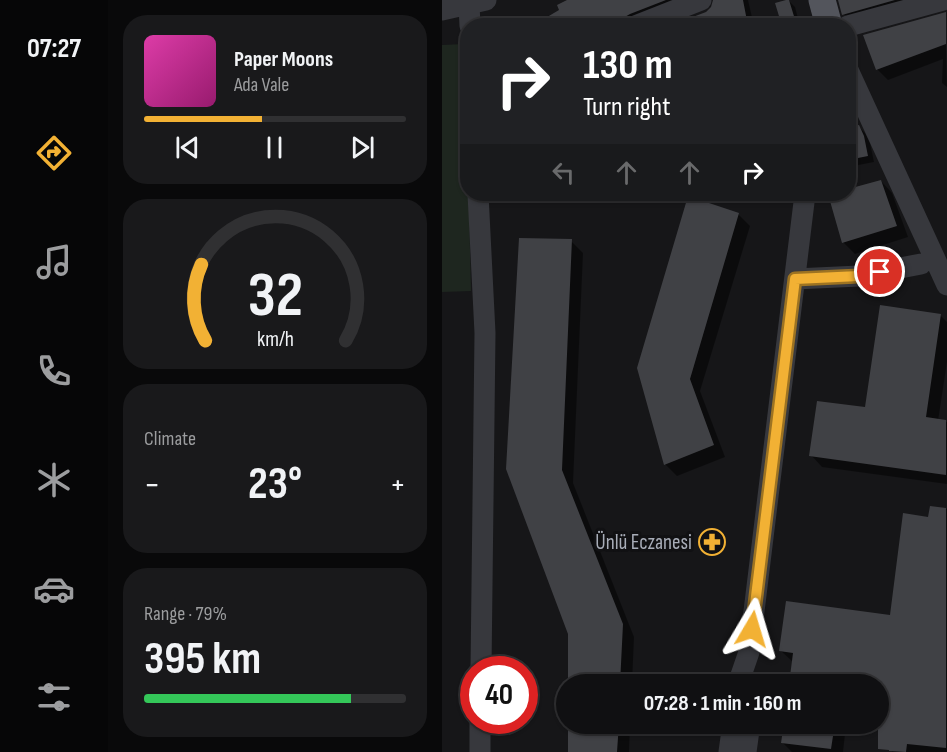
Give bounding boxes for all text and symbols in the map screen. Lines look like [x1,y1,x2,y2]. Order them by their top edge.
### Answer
text: 07:27 [27,33,81,65]
text: 130 m [583,40,673,91]
icon: right [484,42,562,120]
text: Paper Moons [234,46,333,73]
text: Ada Vale [234,73,289,97]
text: Turn right [583,91,670,123]
icon: previous [171,131,204,164]
icon: pause [258,131,291,164]
icon: next [346,131,379,164]
icon: directions [33,132,75,174]
icon: left [547,156,580,189]
icon: ahead [610,156,643,189]
icon: ahead [673,156,706,189]
icon: right [736,156,769,189]
icon: music [33,241,75,283]
pin [854,246,905,297]
icon: arrive [863,255,896,288]
text: 32 [247,259,303,334]
text: km/h [256,327,294,352]
icon: phone [33,350,75,392]
text: Climate [144,427,196,451]
text: 23° [248,457,302,512]
icon: climate [33,459,75,501]
text: − [144,465,160,505]
text: + [390,465,406,505]
pharmacy icon: Ünlü Eczanesi [697,527,727,557]
place label: Ünlü Eczanesi [595,530,692,555]
icon: car [33,568,75,610]
position arrow [720,597,784,661]
text: Range · 79% [144,602,227,626]
text: 395 km [144,632,261,687]
speed limit sign: 40 [460,656,538,734]
icon: filters [33,676,75,718]
text: 07:28 · 1 min · 160 m [644,690,801,717]

